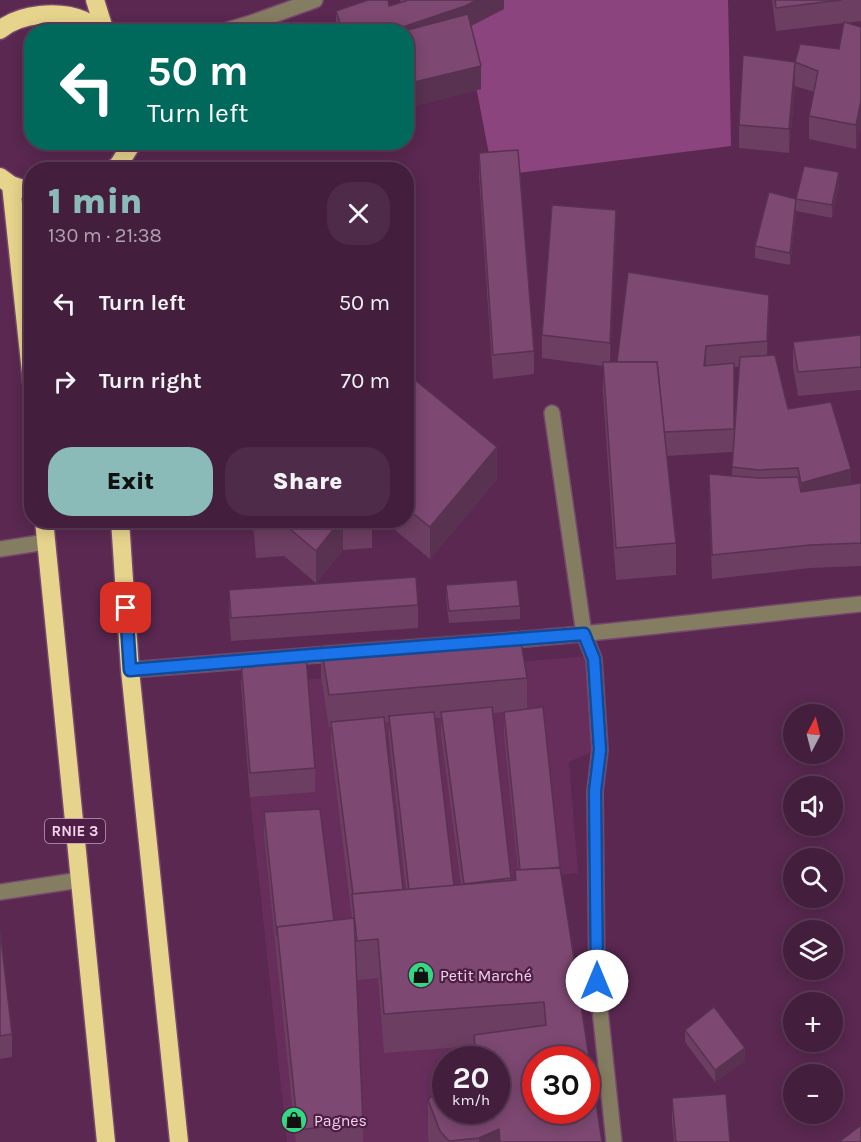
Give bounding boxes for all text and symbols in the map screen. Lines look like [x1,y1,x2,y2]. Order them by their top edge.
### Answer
text: 50 m [147,46,249,96]
icon: left [48,48,126,126]
text: Turn left [147,97,248,129]
text: 1 min [48,180,142,222]
button: close [327,182,390,245]
text: 130 m · 21:38 [48,224,162,247]
icon: left [48,287,81,320]
text: Turn left [99,290,186,316]
text: 50 m [339,290,390,316]
icon: right [48,365,81,398]
text: Turn right [99,368,202,394]
text: 70 m [341,368,390,394]
button: Exit [48,447,213,516]
button: Share [225,447,390,516]
pin [100,582,151,633]
icon: arrive [109,591,142,624]
north arrow [783,704,843,764]
map controls [783,704,843,1124]
button: sound [783,776,843,836]
road number: RNIE 3 [45,819,105,843]
button: search [783,848,843,908]
button: layers [783,920,843,980]
position arrow [565,949,629,1013]
shop icon: Petit Marché [406,960,436,990]
place label: Petit Marché [440,966,532,985]
button: + [783,992,843,1052]
speed limit sign: 30 [522,1046,600,1124]
text: 20 [452,1060,490,1096]
button: − [783,1064,843,1124]
text: km/h [452,1091,490,1109]
shop icon: Pagnes [279,1105,309,1135]
place label: Pagnes [314,1111,367,1130]

